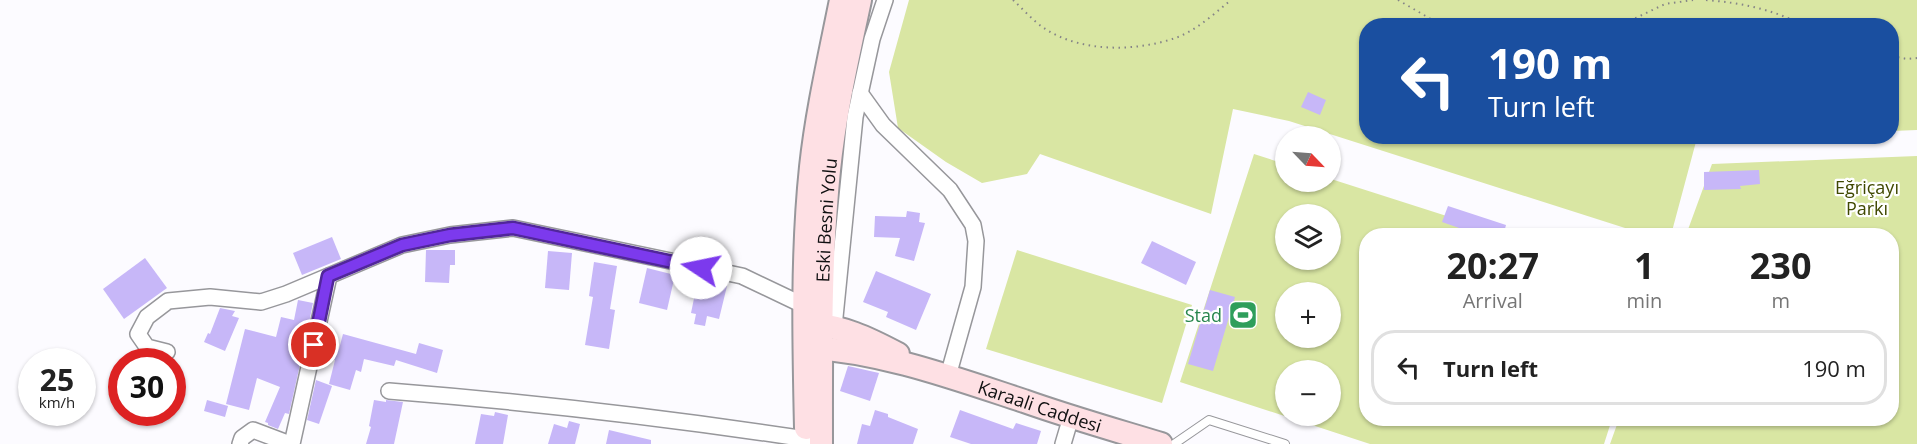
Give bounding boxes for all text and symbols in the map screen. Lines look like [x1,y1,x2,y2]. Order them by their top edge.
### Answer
text: 190 m [1488,34,1612,91]
icon: left [1389,42,1467,120]
text: Turn left [1488,88,1595,125]
north arrow [1275,126,1341,192]
map controls [1275,126,1341,426]
street label: Eski Besni Yolu [810,157,842,283]
park label: Eğriçayı Parkı [1835,175,1899,220]
button: layers [1275,204,1341,270]
position arrow [669,236,733,300]
text: 20:27 [1446,241,1539,290]
text: 1 [1634,241,1655,290]
text: 230 [1750,241,1812,290]
button: + [1275,282,1341,348]
text: Arrival [1463,287,1523,314]
text: min [1626,287,1662,314]
text: m [1771,287,1790,314]
sports icon: Stad [1227,299,1259,331]
place label: Stad [1185,303,1222,327]
pin [288,319,339,370]
icon: arrive [297,328,330,361]
speed limit sign: 30 [108,348,186,426]
icon: left [1392,351,1425,384]
text: Turn left [1443,353,1538,383]
text: 190 m [1802,353,1866,383]
text: 25 [40,359,74,400]
button: − [1275,360,1341,426]
street label: Karaali Caddesi [975,375,1105,437]
text: km/h [39,392,75,412]

